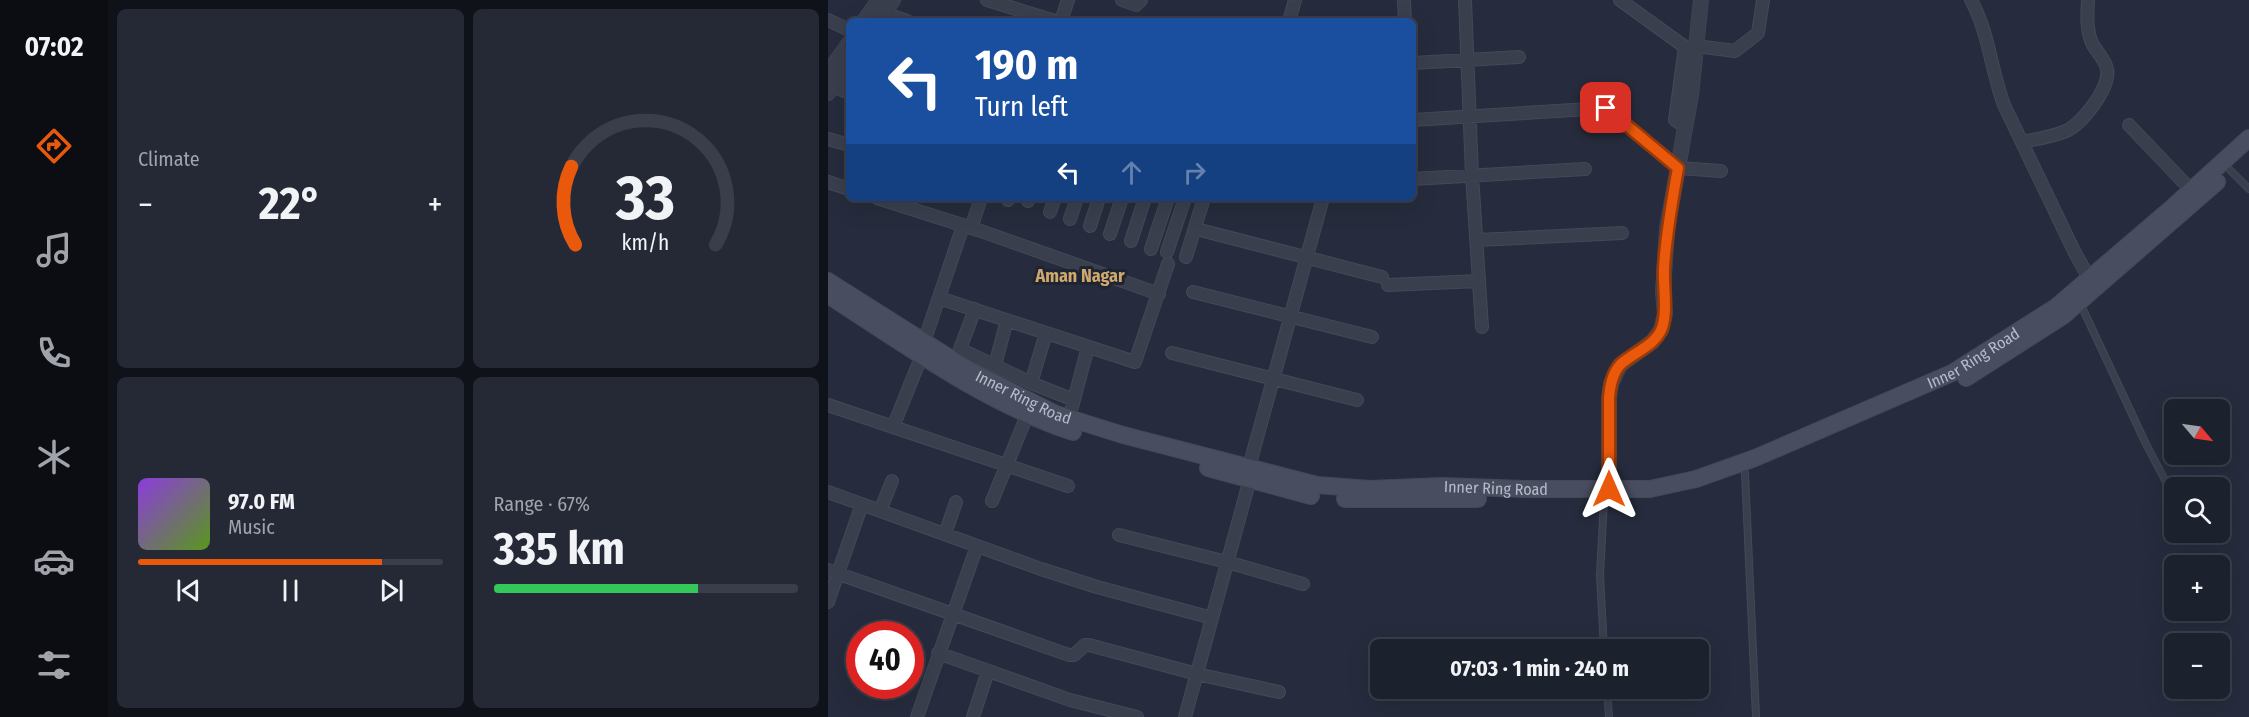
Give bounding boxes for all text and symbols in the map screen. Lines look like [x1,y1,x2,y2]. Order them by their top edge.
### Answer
text: 07:02 [25,31,83,63]
text: 190 m [975,40,1078,90]
icon: left [876,42,954,120]
pin [1580,82,1631,133]
text: Turn left [975,91,1068,123]
icon: arrive [1589,91,1622,124]
icon: directions [33,125,75,167]
text: Climate [138,147,200,171]
icon: left [1052,156,1085,189]
icon: ahead [1115,156,1148,189]
icon: right [1178,156,1211,189]
text: 33 [615,161,675,236]
text: 22° [259,177,322,231]
text: − [138,185,153,225]
text: + [427,185,443,225]
icon: music [33,229,75,271]
text: km/h [622,231,670,257]
district label: Aman Nagar [1034,265,1125,287]
street label: Inner Ring Road [1924,323,2023,392]
icon: phone [33,332,75,374]
street label: Inner Ring Road [973,366,1074,428]
north arrow [2164,399,2230,465]
map controls [2164,399,2230,699]
icon: climate [33,436,75,478]
position arrow [1577,457,1641,521]
street label: Inner Ring Road [1444,477,1548,499]
button: search [2164,477,2230,543]
text: 97.0 FM [228,488,295,515]
text: Range · 67% [494,492,590,516]
text: Music [228,515,275,539]
text: 335 km [494,522,625,576]
icon: car [33,540,75,582]
button: + [2164,555,2230,621]
icon: previous [172,574,205,607]
icon: pause [274,574,307,607]
icon: next [375,574,408,607]
speed limit sign: 40 [846,621,924,699]
button: − [2164,633,2230,699]
icon: filters [33,644,75,686]
text: 07:03 · 1 min · 240 m [1450,655,1629,682]

